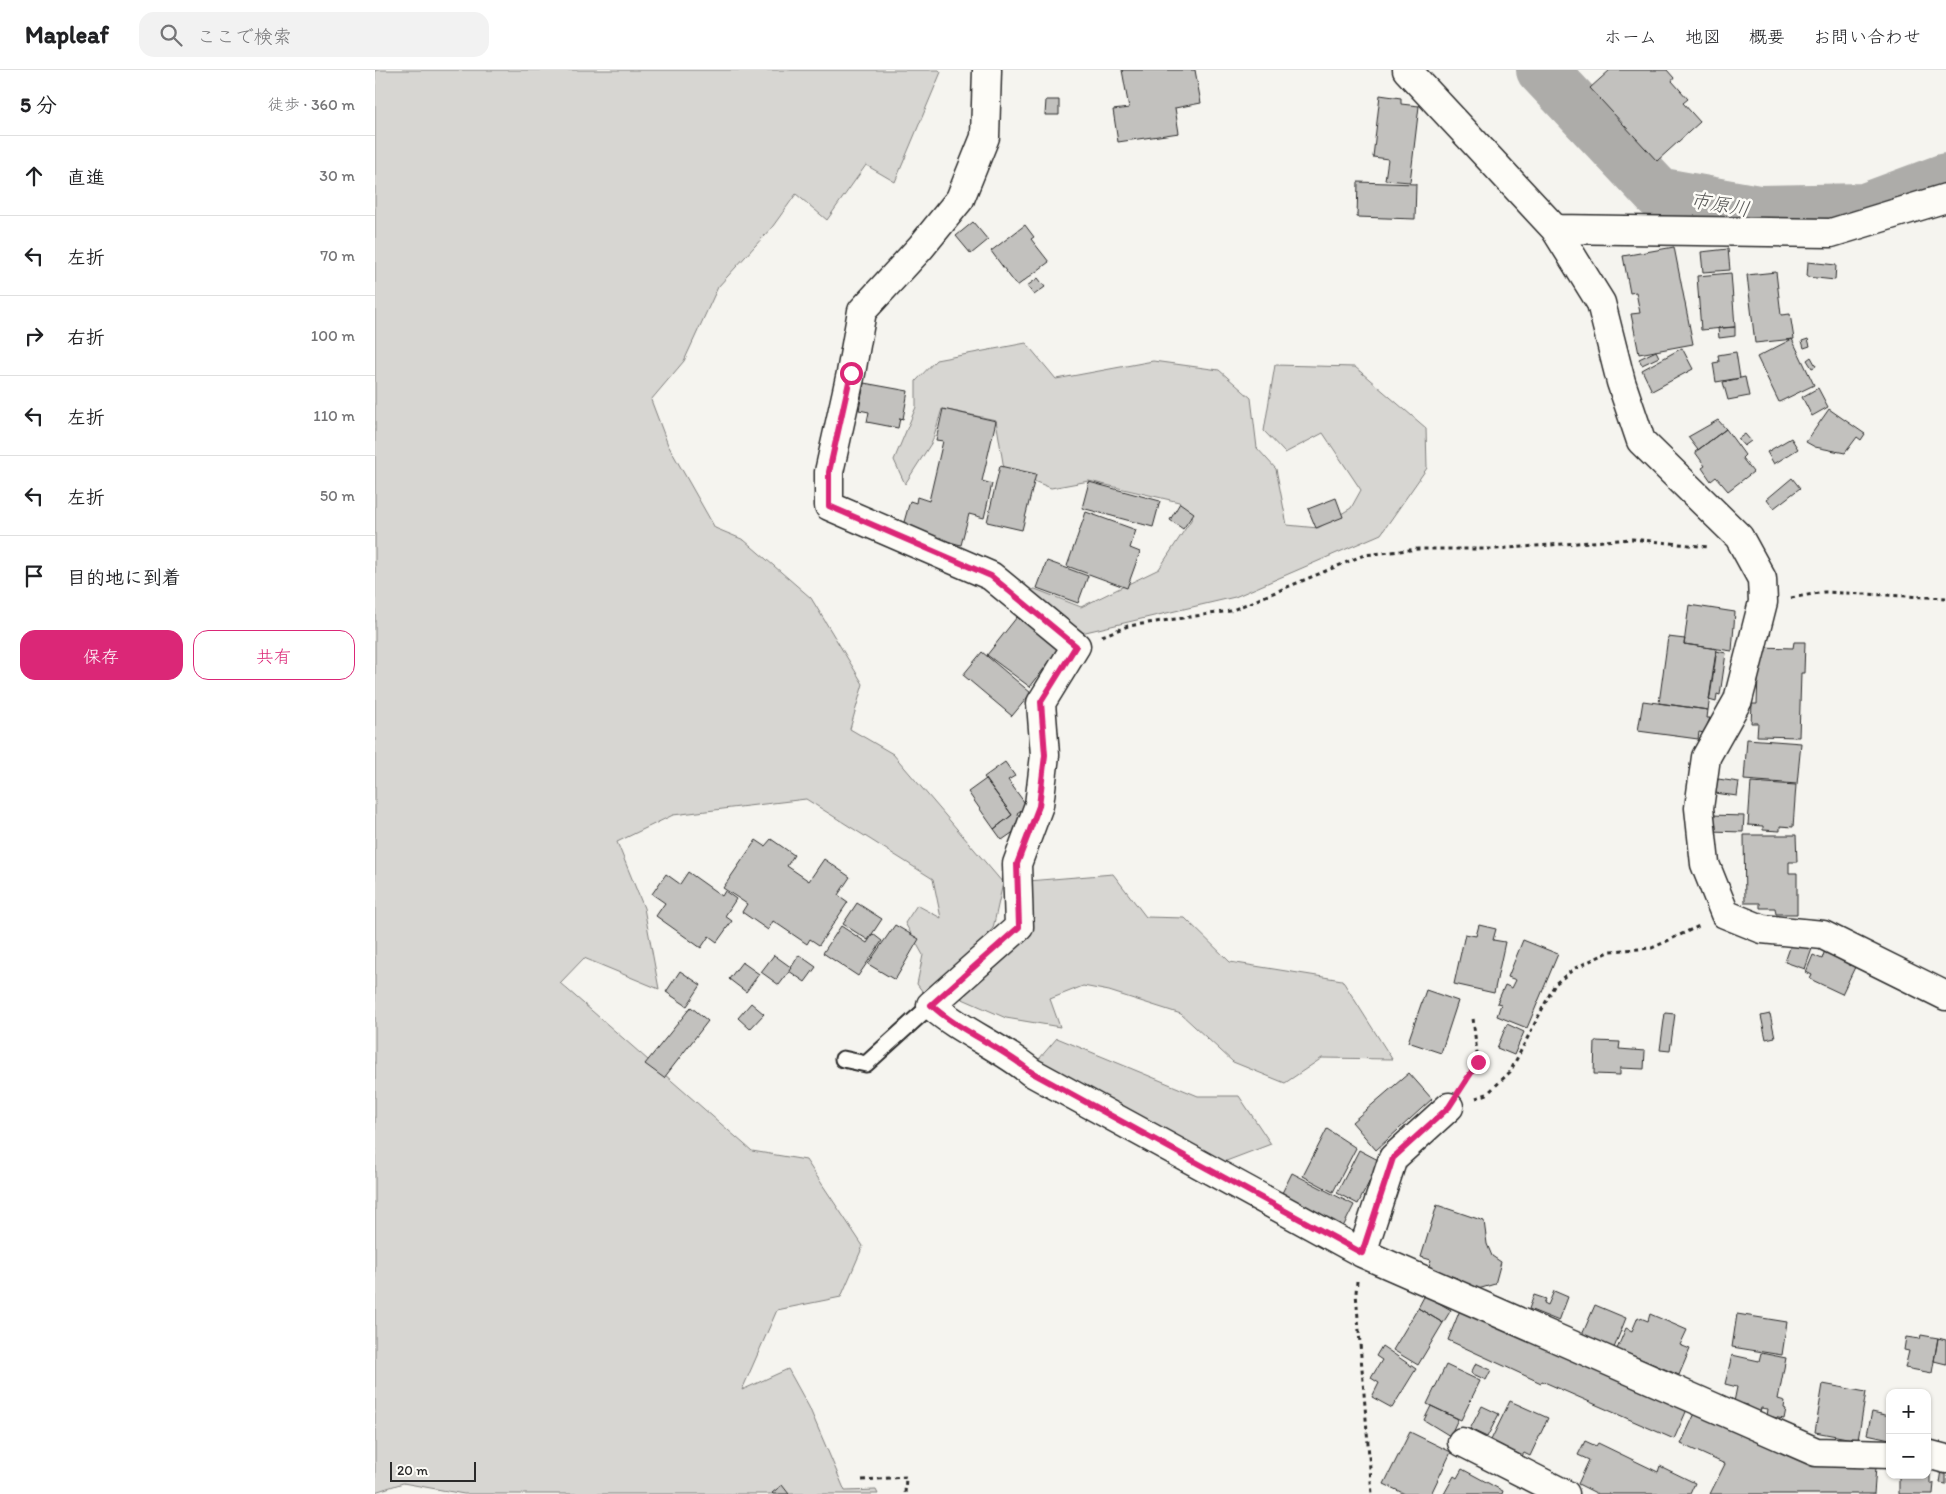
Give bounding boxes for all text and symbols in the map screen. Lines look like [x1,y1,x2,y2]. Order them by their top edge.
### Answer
search box [139,12,489,57]
text: Mapleaf [25,20,109,49]
icon: search [157,21,185,49]
text: ここで検索 [197,25,292,48]
text: ホーム [1604,26,1657,48]
text: 地図 [1685,26,1721,48]
text: 概要 [1749,26,1785,48]
text: お問い合わせ [1813,26,1921,48]
text: 5 分 [20,92,57,117]
text: 徒歩 · 360 m [268,95,355,114]
icon: ahead [20,162,48,190]
text: 直進 [67,166,105,189]
text: 30 m [319,166,355,185]
water label: 市原川 [1688,187,1752,221]
icon: left [20,242,48,270]
text: 左折 [67,246,105,269]
text: 70 m [320,246,355,265]
icon: right [20,322,48,350]
text: 右折 [67,326,105,349]
text: 100 m [311,326,355,345]
route start [840,362,863,385]
icon: left [20,402,48,430]
text: 左折 [67,406,105,429]
text: 110 m [313,406,355,425]
icon: left [20,482,48,510]
text: 左折 [67,486,105,509]
text: 50 m [320,486,355,505]
icon: arrive [20,562,48,590]
text: 目的地に到着 [67,566,181,589]
button: 保存 [20,630,183,680]
button: 共有 [193,630,355,680]
route end [1467,1051,1490,1074]
map controls [1886,1389,1931,1479]
button: + [1886,1389,1931,1434]
button: − [1886,1434,1931,1479]
scale bar [390,1459,476,1482]
text: 20 m [397,1462,428,1479]

